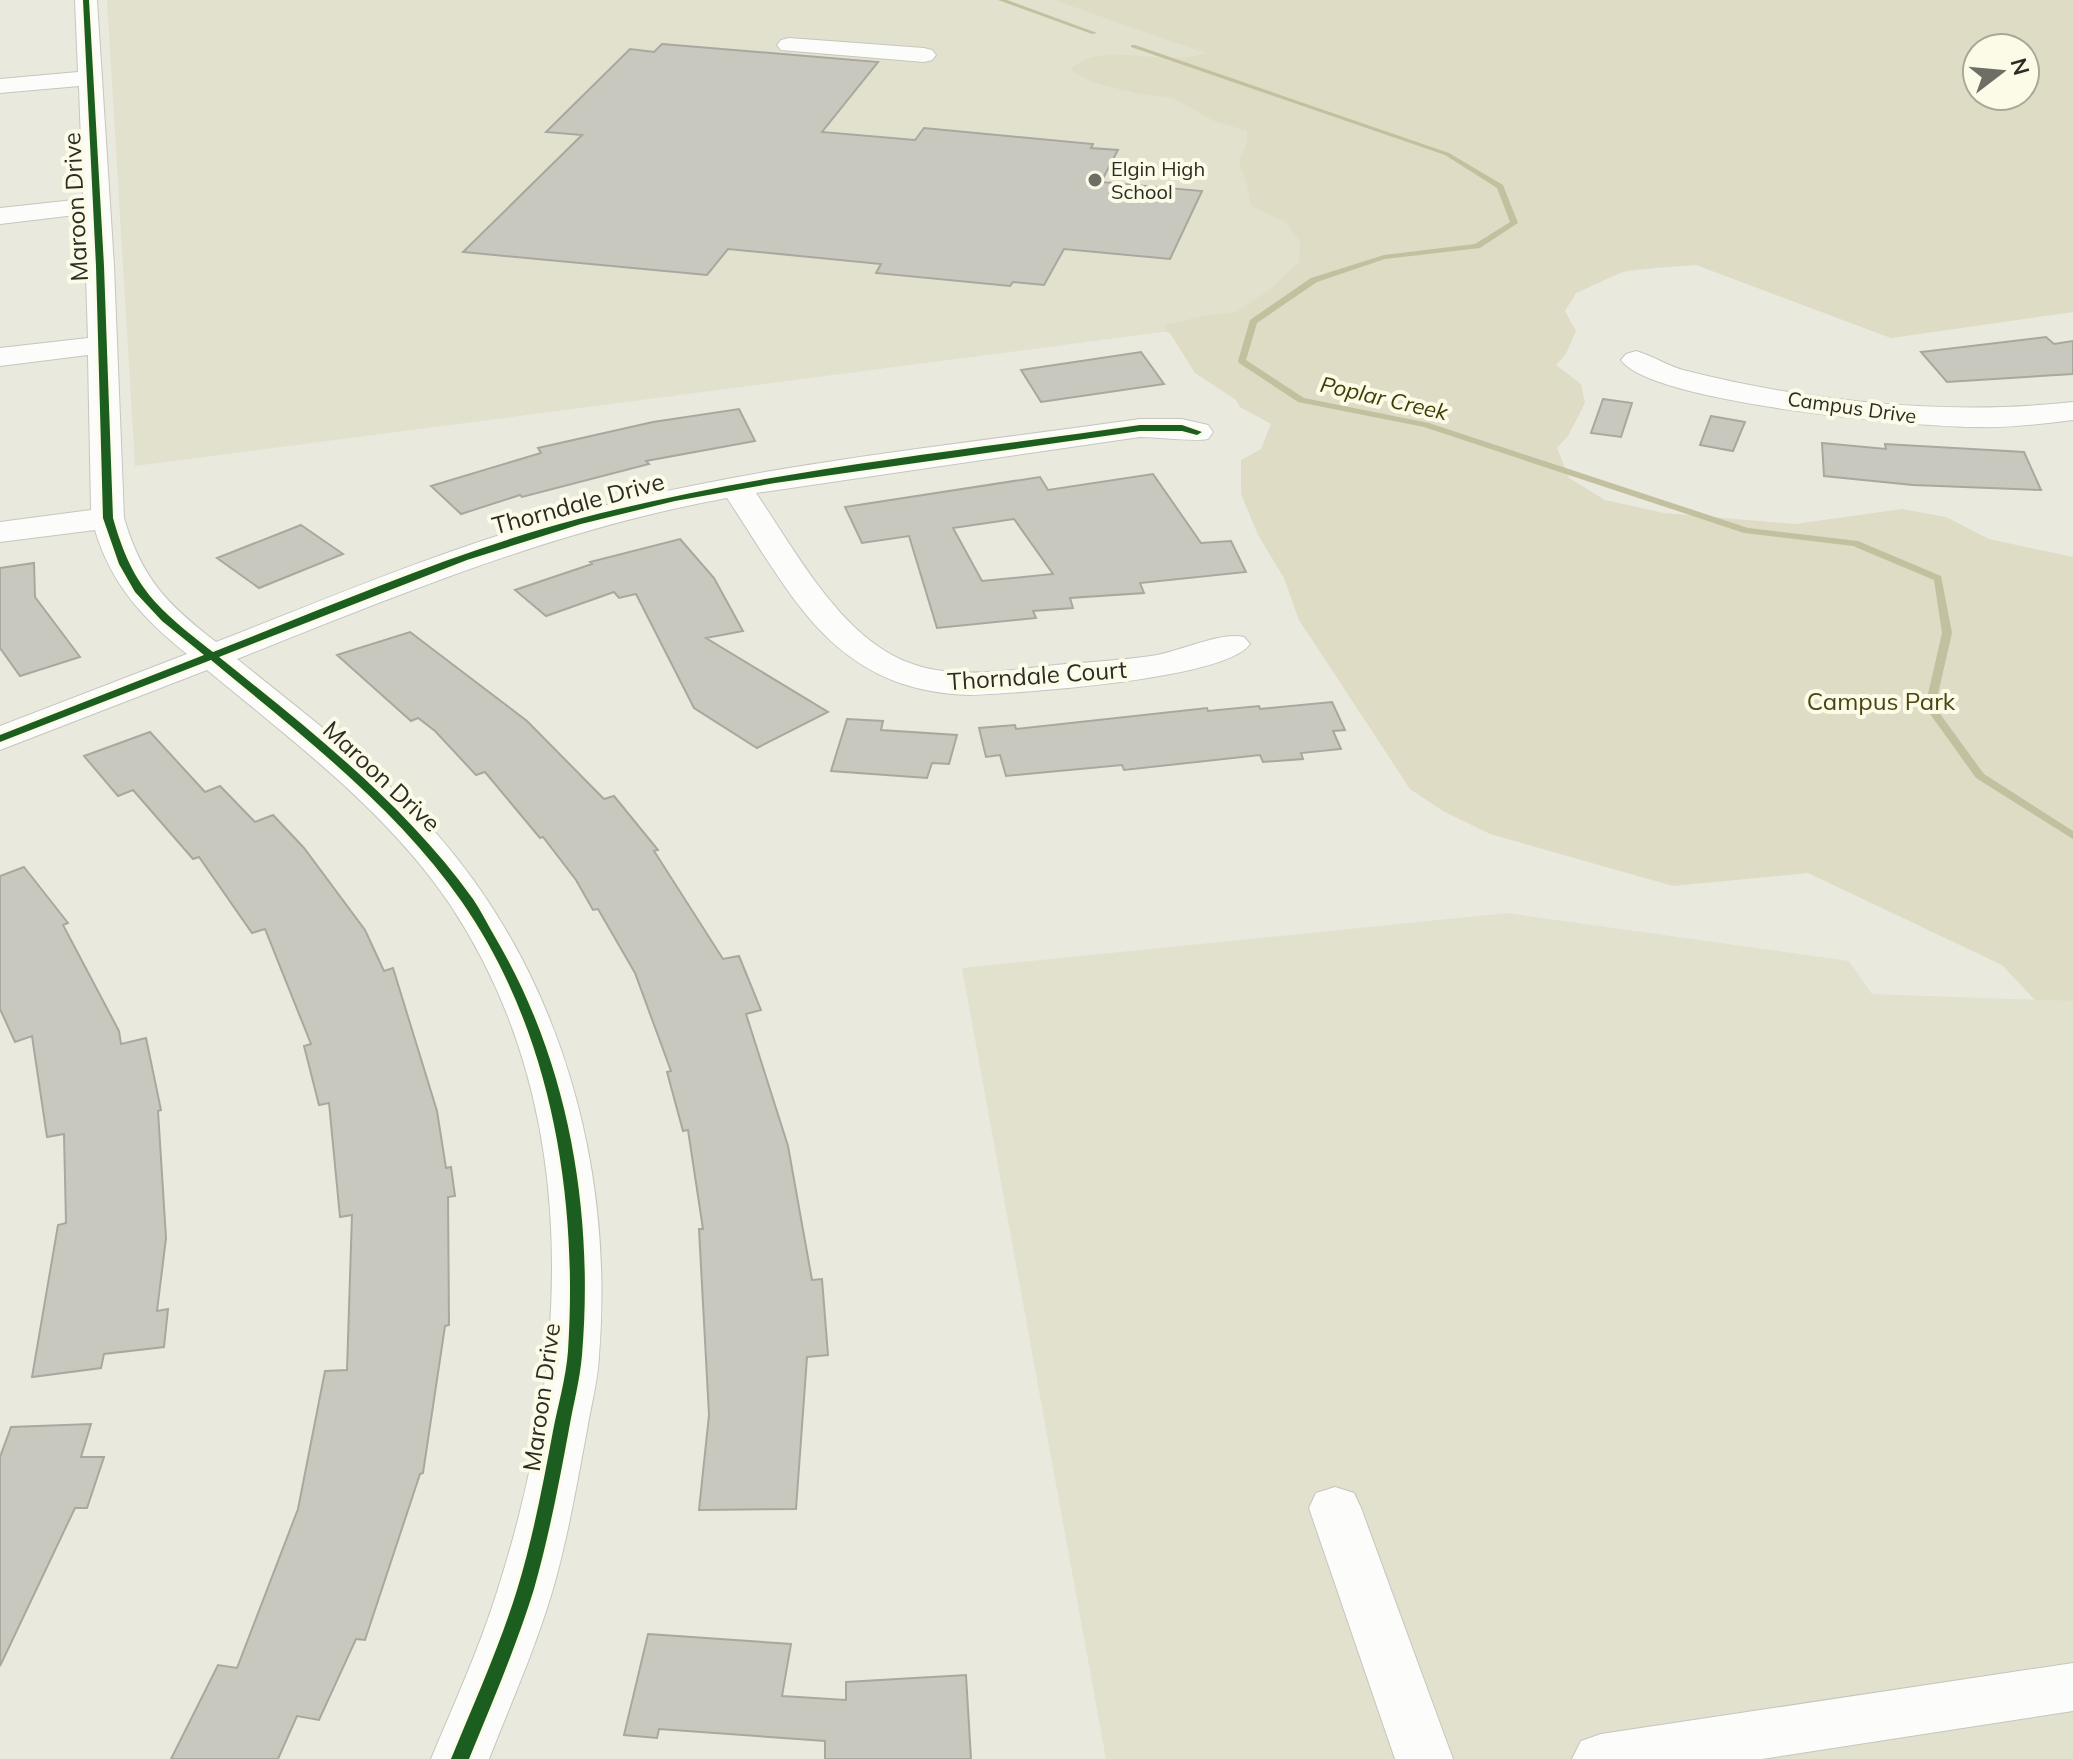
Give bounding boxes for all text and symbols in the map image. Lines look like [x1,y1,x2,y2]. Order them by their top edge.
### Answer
north arrow [1961,32,2041,112]
text: N [2004,55,2036,78]
street label: Maroon Drive [56,132,94,282]
place label: Elgin High School [1111,156,1205,204]
marker: Elgin High School [1086,171,1104,189]
water label: Poplar Creek [1318,370,1451,426]
street label: Campus Drive [1786,386,1918,428]
street label: Thorndale Drive [489,466,667,540]
street label: Thorndale Court [946,654,1128,696]
park label: Campus Park [1807,686,1956,716]
street label: Maroon Drive [317,714,447,838]
street label: Maroon Drive [516,1321,566,1473]

